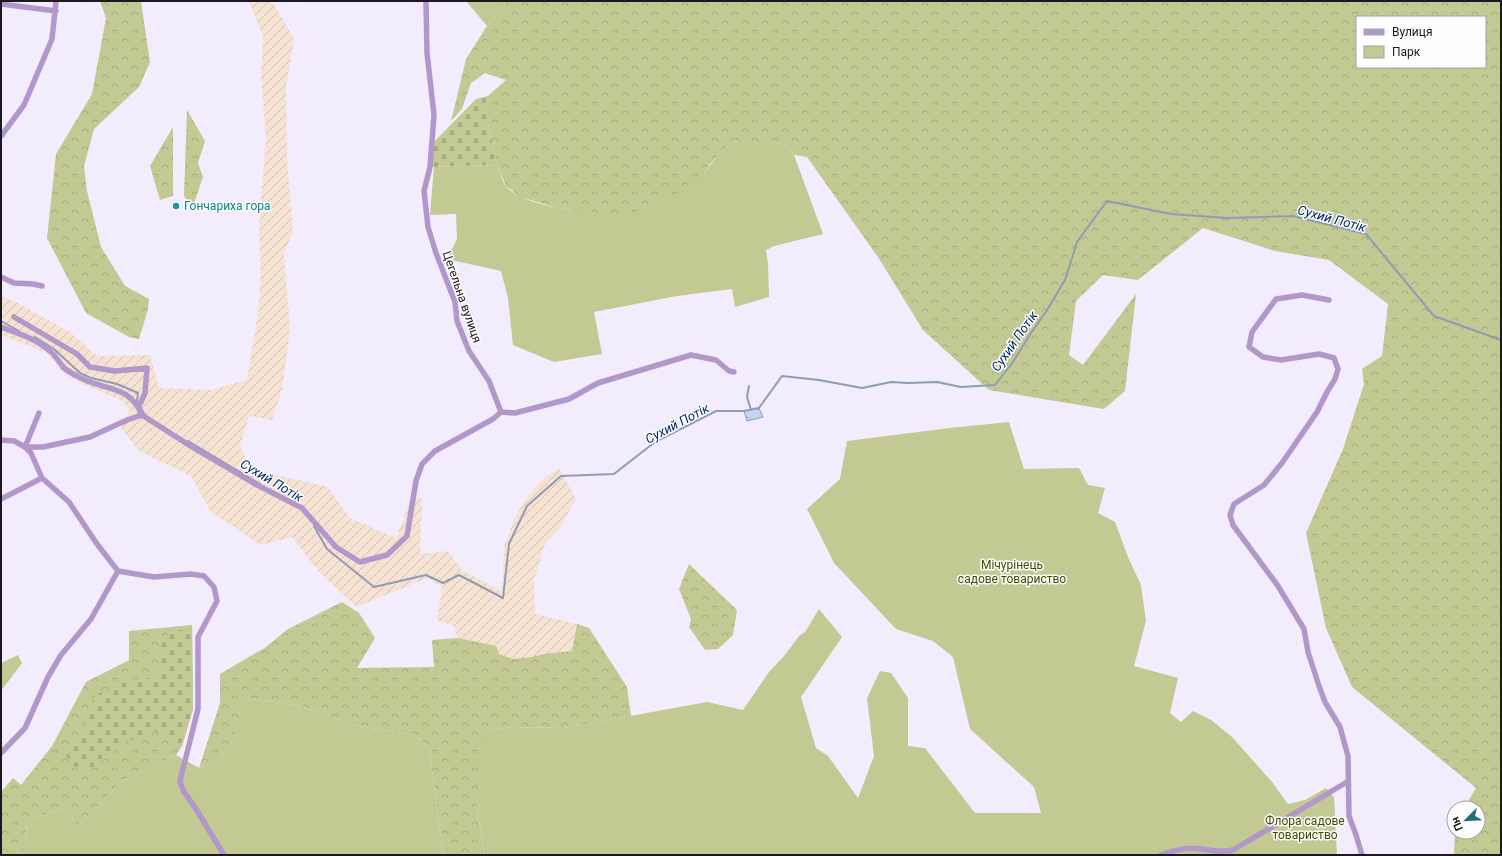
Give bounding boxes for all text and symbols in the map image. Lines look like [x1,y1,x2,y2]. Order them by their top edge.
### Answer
legend [1356,16,1486,68]
text: Вулиця [1392,25,1433,39]
text: Парк [1392,45,1421,59]
place label: Гончариха гора [184,199,271,213]
marker: Гончариха гора [171,201,181,211]
water label: Сухий Потік [1296,202,1369,235]
street label: Цегельна вулиця [440,249,484,345]
water label: Сухий Потік [988,307,1041,374]
water label: Сухий Потік [643,400,713,447]
water label: Сухий Потік [238,456,307,506]
park label: Мічурінець садове товариство [958,558,1066,586]
north arrow [1446,800,1486,840]
park label: Флора садове товариство [1265,814,1345,842]
text: Пн [1449,815,1466,833]

